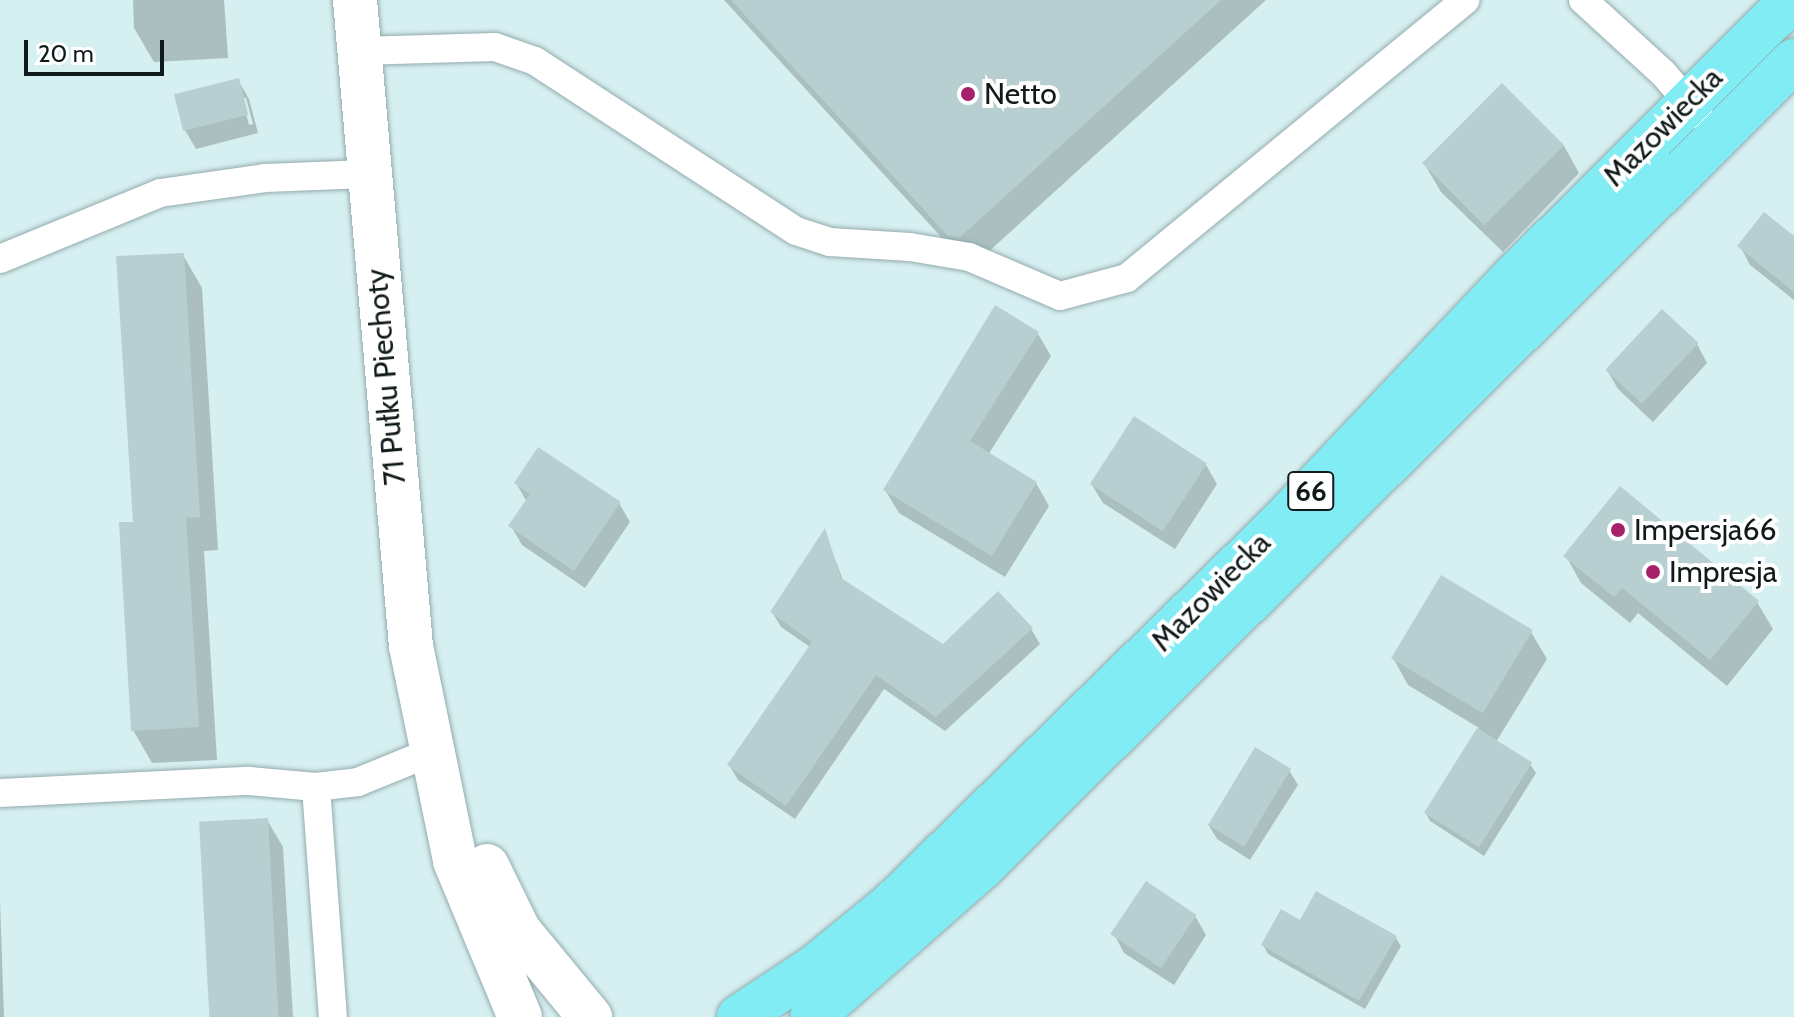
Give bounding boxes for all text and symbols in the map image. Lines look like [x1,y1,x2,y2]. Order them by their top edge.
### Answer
scale bar [28,24,168,74]
text: 20 m [38,39,94,68]
street label: Mazowiecka [1596,60,1730,194]
place label: Netto [984,76,1057,112]
marker: Netto [959,85,977,103]
street label: 71 Pułku Piechoty [359,267,413,487]
road number: 66 [1287,467,1335,515]
place label: Impersja66 [1634,512,1776,548]
marker: Impersja66 [1609,521,1627,539]
street label: Mazowiecka [1144,525,1278,659]
place label: Impresja [1669,554,1777,590]
marker: Impresja [1644,563,1662,581]

